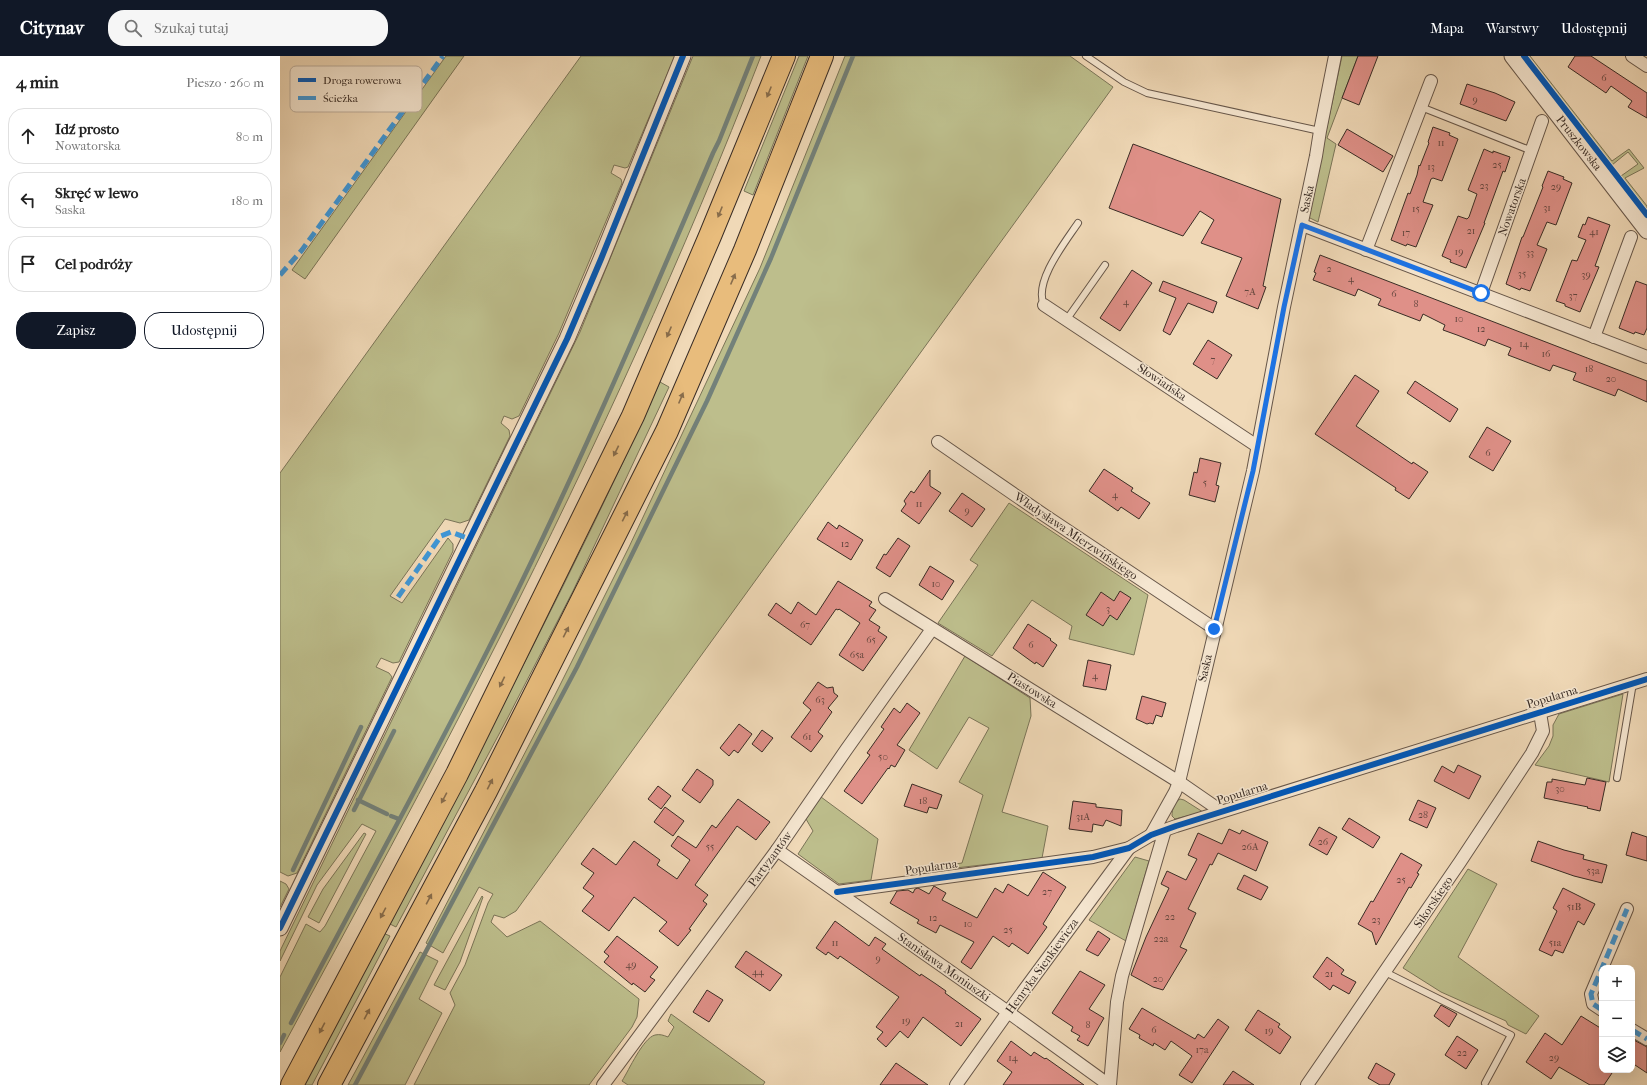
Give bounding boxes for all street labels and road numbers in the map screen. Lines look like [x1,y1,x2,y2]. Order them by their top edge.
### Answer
street label: Pruszkowska [1553,113,1605,174]
street label: Nowatorska [1495,176,1529,238]
street label: Saska [1297,183,1317,214]
street label: Słowiańska [1135,360,1190,404]
street label: Władysława Mierzwińskiego [1011,489,1140,583]
street label: Saska [1195,652,1215,683]
street label: Piastowska [1005,669,1060,711]
street label: Popularna [1525,682,1580,711]
street label: Popularna [1215,778,1270,807]
street label: Partyzantów [745,828,795,890]
street label: Popularna [904,856,959,878]
street label: Sikorskiego [1411,874,1455,930]
street label: Henryka Sienkiewicza [1003,915,1082,1016]
street label: Stanisława Moniuszki [895,930,993,1005]

